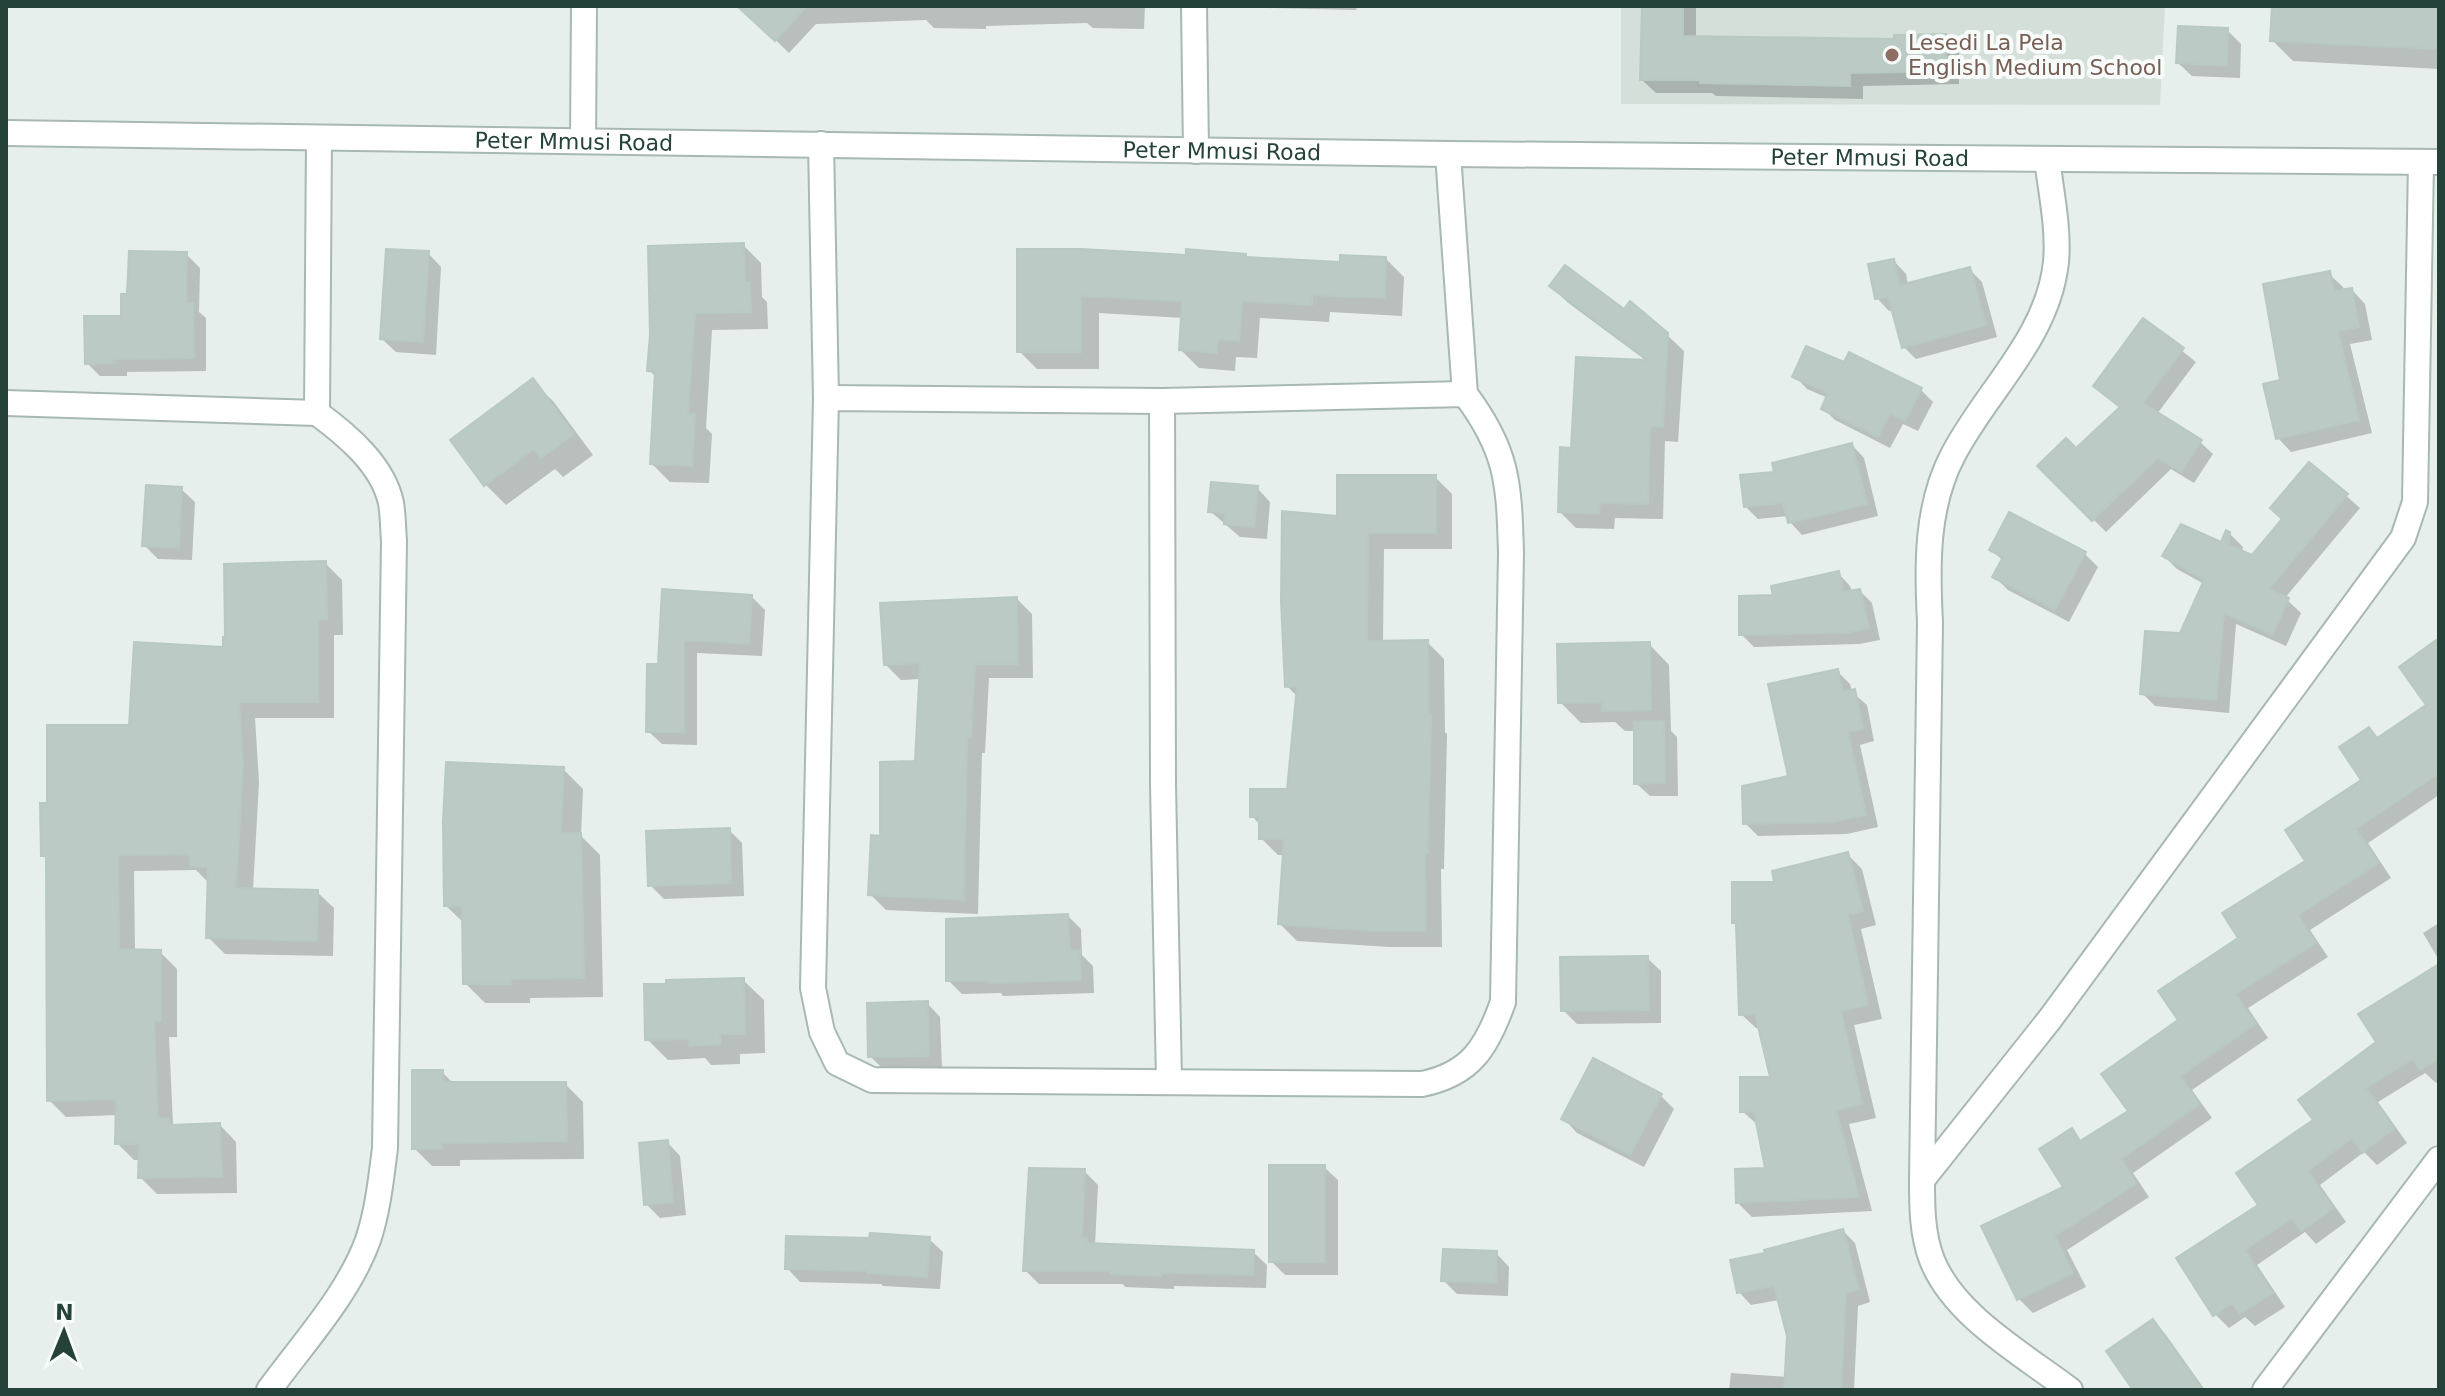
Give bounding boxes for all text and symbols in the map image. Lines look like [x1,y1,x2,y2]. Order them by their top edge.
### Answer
place label: Lesedi La Pela English Medium School [1908,30,2162,80]
marker: Lesedi La Pela English Medium School [1883,46,1901,64]
street label: Peter Mmusi Road [475,127,673,155]
street label: Peter Mmusi Road [1122,137,1321,165]
street label: Peter Mmusi Road [1771,144,1969,171]
north arrow [24,1292,104,1372]
text: N [55,1300,74,1325]

